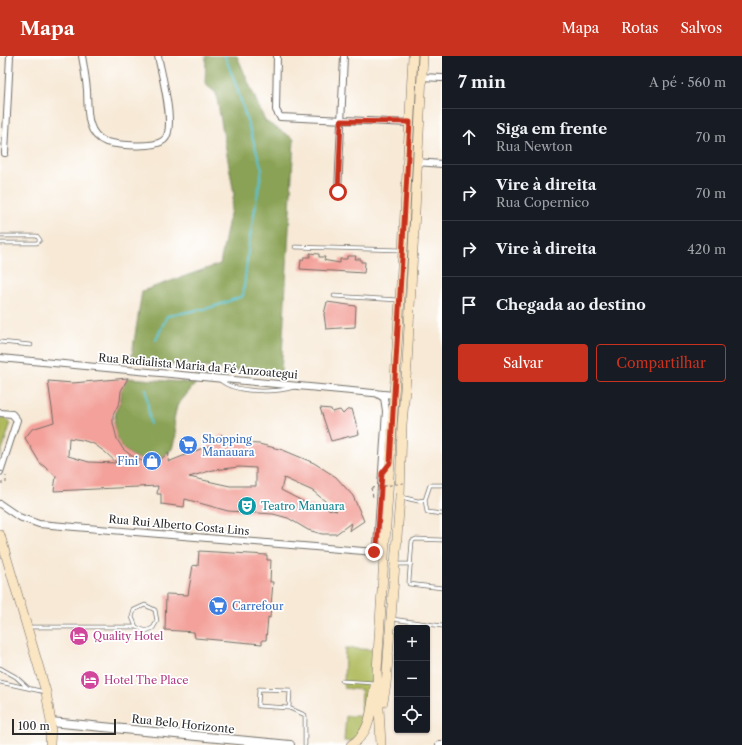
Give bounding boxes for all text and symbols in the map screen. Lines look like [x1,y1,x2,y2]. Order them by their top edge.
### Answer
text: Mapa [20,17,75,40]
text: Mapa [562,19,599,37]
text: Rotas [621,19,658,37]
text: Salvos [680,19,722,37]
text: 7 min [458,72,506,92]
text: A pé · 560 m [649,74,726,90]
text: Siga em frente [496,119,607,138]
icon: ahead [458,126,480,148]
text: 70 m [696,129,726,145]
text: Rua Newton [496,138,573,154]
text: Vire à direita [496,175,596,194]
icon: right [458,182,480,204]
route start [329,183,347,201]
text: 70 m [696,185,726,201]
text: Rua Copernico [496,194,589,210]
icon: right [458,238,480,260]
text: Vire à direita [496,239,596,258]
text: 420 m [687,241,726,257]
icon: arrive [458,294,480,316]
text: Chegada ao destino [496,295,646,314]
button: Salvar [458,344,588,382]
button: Compartilhar [596,344,726,382]
street label: Rua Radialista Maria da Fé Anzoategui [98,350,299,382]
place label: Shopping Manauara [202,432,255,459]
supermarket icon: Shopping Manauara [177,434,199,456]
shop icon: Fini [141,450,163,472]
place label: Fini [117,454,139,468]
theatre icon: Teatro Manuara [236,495,258,517]
place label: Teatro Manuara [261,499,345,513]
street label: Rua Rui Alberto Costa Lins [108,512,250,538]
route end [365,543,383,561]
supermarket icon: Carrefour [207,595,229,617]
place label: Carrefour [232,599,284,613]
hotel icon: Quality Hotel [68,625,90,647]
map controls [394,625,430,733]
button: + [394,625,430,661]
place label: Quality Hotel [93,629,164,643]
button: − [394,661,430,697]
hotel icon: Hotel The Place [79,669,101,691]
place label: Hotel The Place [104,673,188,687]
button: locate [394,697,430,733]
street label: Rua Belo Horizonte [131,712,235,736]
scale bar [12,717,116,736]
text: 100 m [18,719,50,733]

